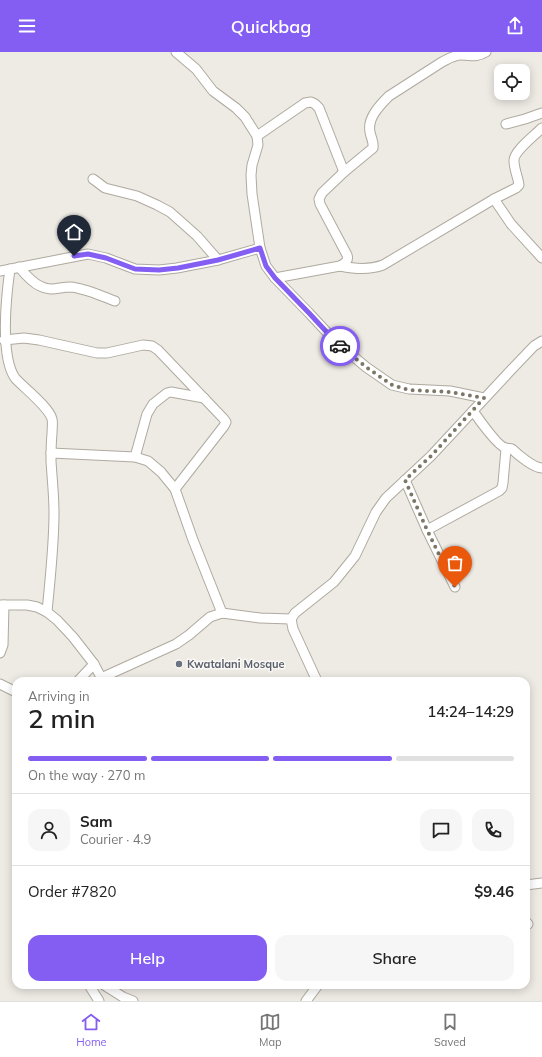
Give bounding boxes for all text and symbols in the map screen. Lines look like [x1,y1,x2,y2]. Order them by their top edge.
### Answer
icon: menu [16,15,38,37]
text: Quickbag [231,15,311,38]
icon: share [504,15,526,37]
map controls [494,64,530,100]
button: locate [494,64,530,100]
pin [57,215,91,256]
icon: home [63,221,85,243]
courier [320,326,360,366]
icon: car [329,335,351,357]
pin [438,546,472,587]
icon: bag [444,552,466,574]
place label: Kwatalani Mosque [187,657,285,671]
marker: Kwatalani Mosque [174,659,184,669]
text: Arriving in [28,688,90,704]
text: 2 min [28,702,96,735]
text: 14:24–14:29 [427,702,514,721]
text: On the way · 270 m [28,767,145,783]
button: person [28,809,70,851]
button: chat [420,809,462,851]
button: phone [472,809,514,851]
text: Sam [80,812,112,831]
text: Courier · 4.9 [80,831,151,847]
text: Order #7820 [28,882,116,901]
text: $9.46 [474,882,514,901]
button: Help [28,935,267,981]
button: Share [275,935,514,981]
tab: Home [76,1011,107,1049]
tab: Map [259,1011,282,1049]
tab: Saved [434,1011,466,1049]

